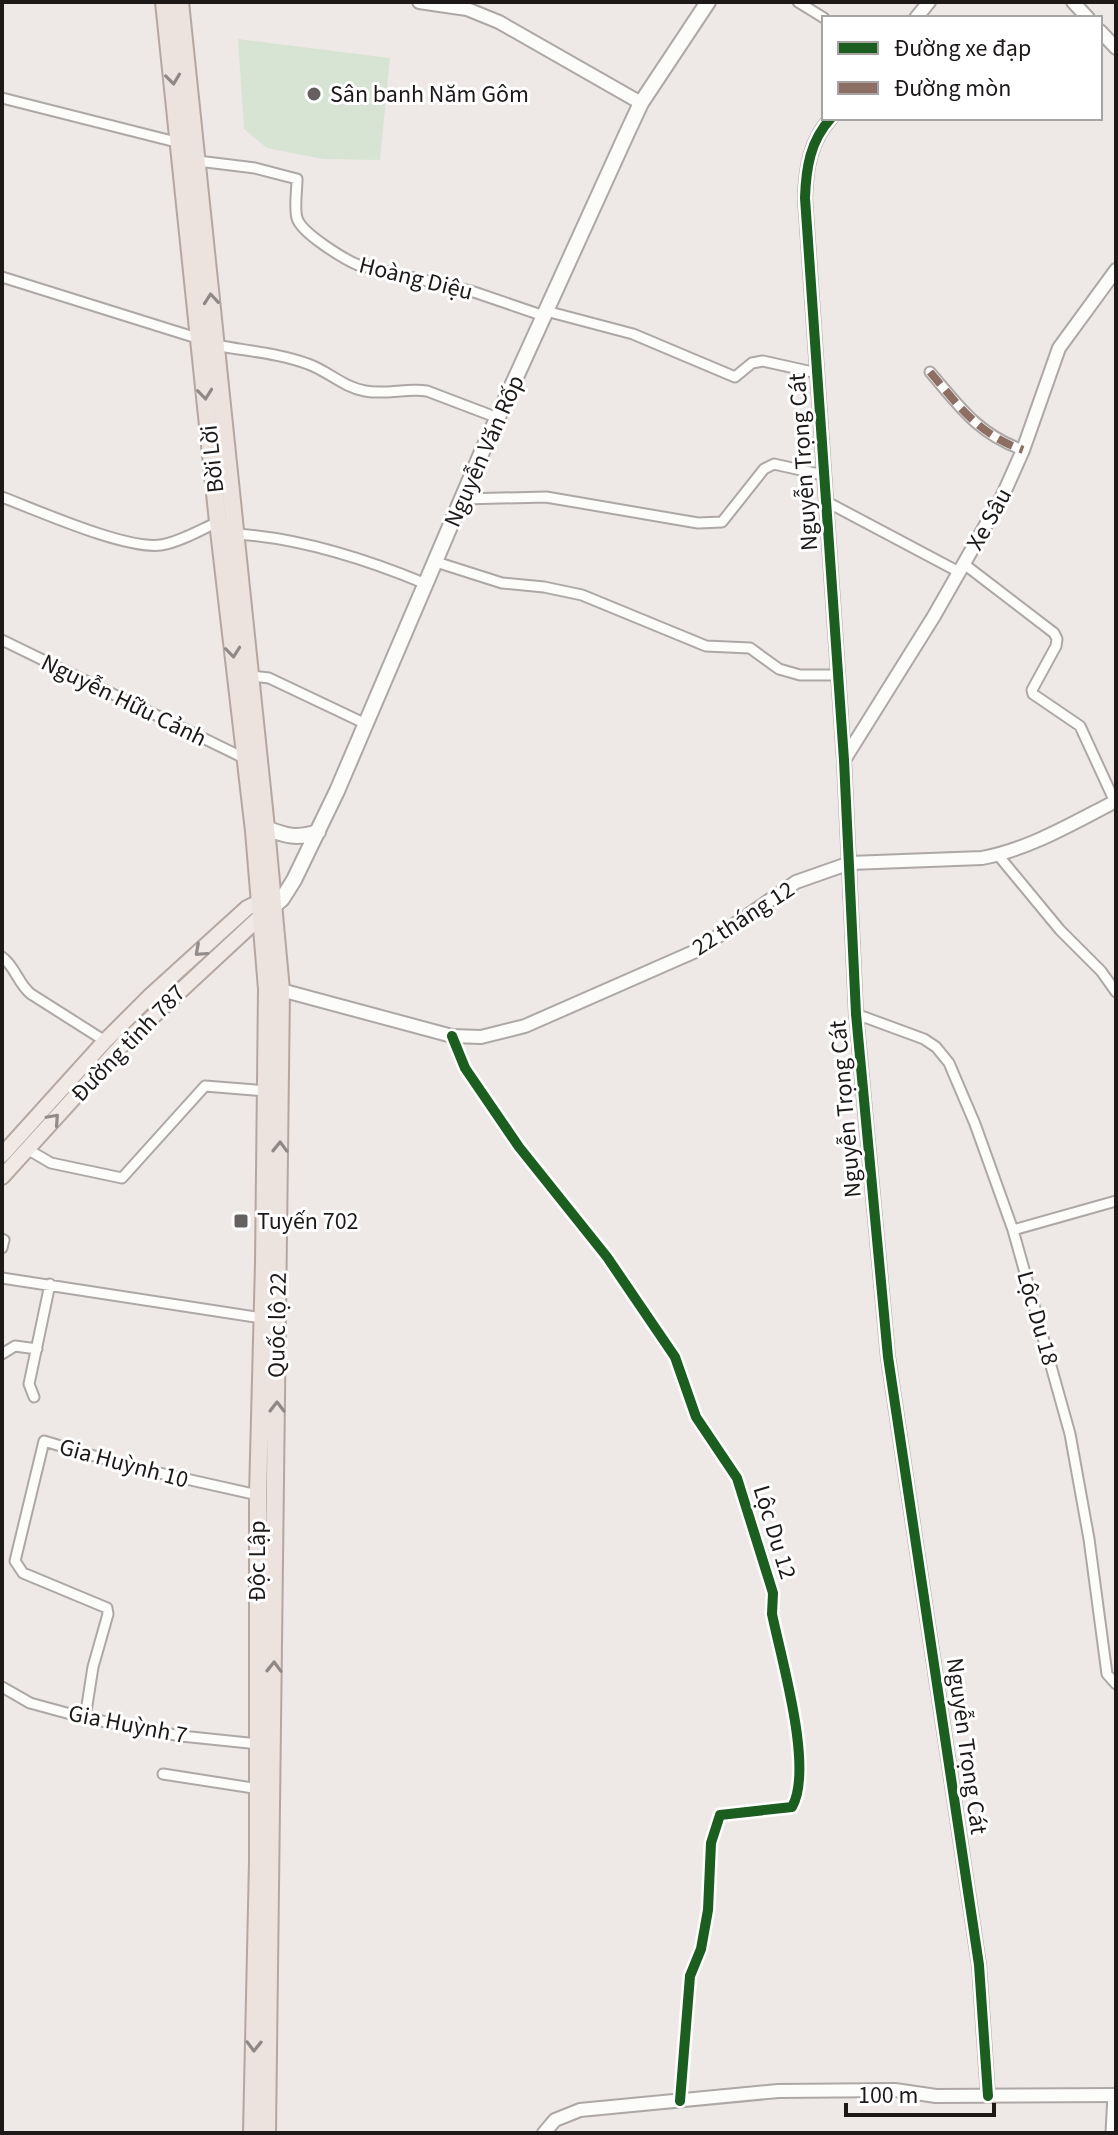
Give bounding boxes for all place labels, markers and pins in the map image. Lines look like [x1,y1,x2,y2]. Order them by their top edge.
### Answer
place label: Sân banh Năm Gôm [330,77,529,112]
marker: Sân banh Năm Gôm [305,85,323,103]
place label: Tuyến 702 [257,1204,359,1239]
marker: Tuyến 702 [232,1212,250,1230]

